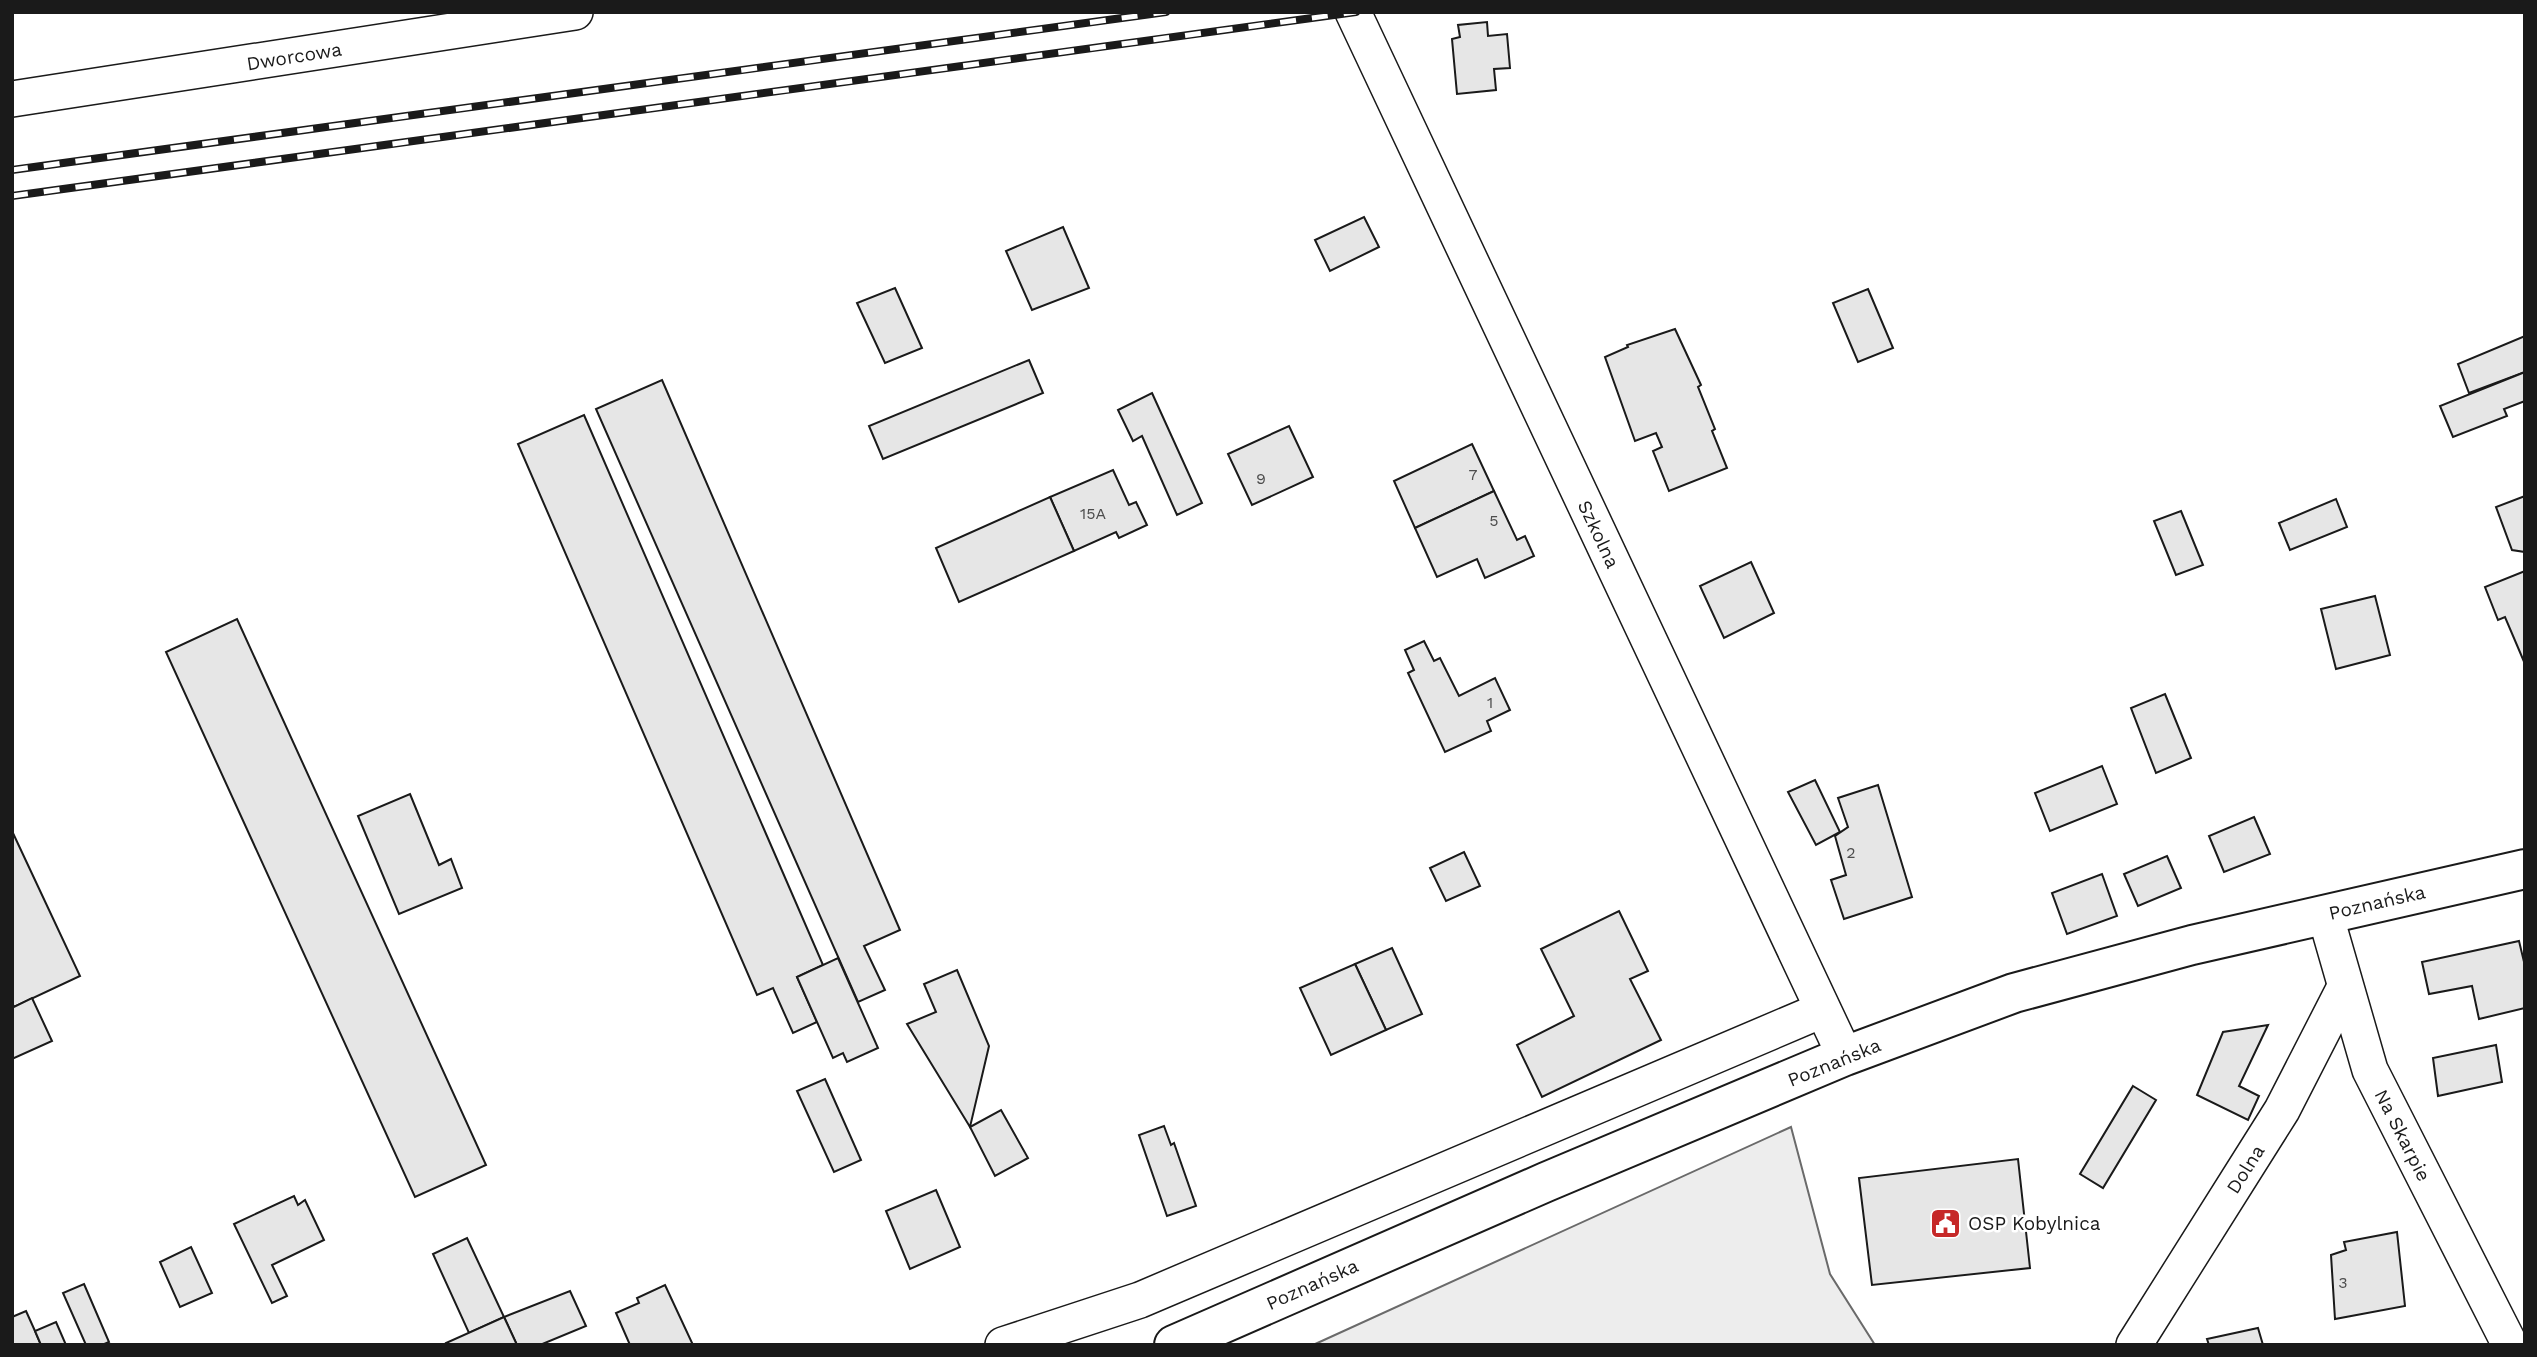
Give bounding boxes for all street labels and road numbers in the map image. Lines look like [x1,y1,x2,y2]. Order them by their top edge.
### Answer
street label: Dworcowa [245,38,344,75]
street label: Szkolna [1573,497,1624,572]
street label: Poznańska [2327,880,2428,925]
street label: Poznańska [1784,1033,1884,1092]
street label: Na Skarpie [2370,1086,2435,1185]
street label: Dolna [2222,1140,2269,1198]
street label: Poznańska [1263,1254,1362,1315]

